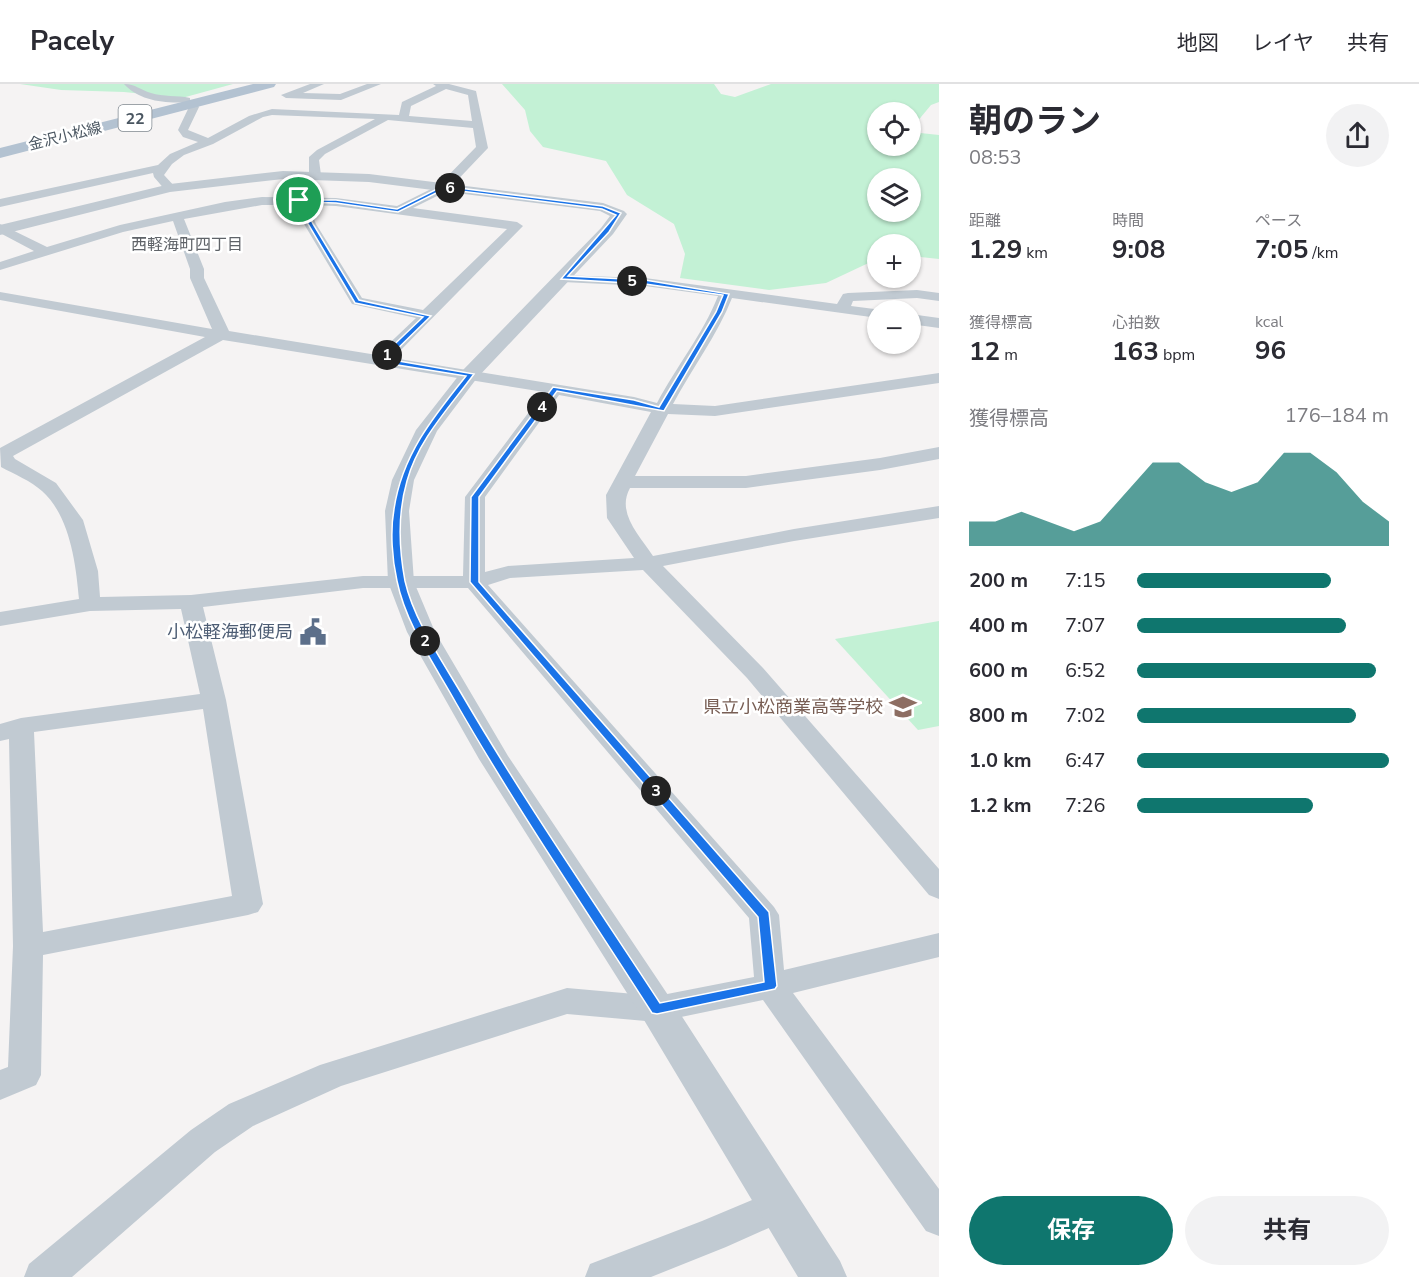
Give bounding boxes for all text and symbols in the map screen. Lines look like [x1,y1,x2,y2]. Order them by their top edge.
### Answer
text: Pacely [30,22,114,60]
text: 地図 [1177,29,1219,57]
text: レイヤ [1252,29,1314,57]
text: 共有 [1347,29,1389,57]
text: 朝のラン [969,99,1101,144]
map controls [867,102,921,354]
button: locate [867,102,921,156]
button: share [1326,104,1389,167]
road number: 22 [118,105,152,131]
street label: 金沢小松線 [26,117,104,155]
text: 08:53 [969,144,1022,171]
button: layers [867,168,921,222]
pin: 6 [435,173,465,203]
pin [273,174,324,225]
text: 6 [445,177,455,199]
icon: arrive [282,183,315,216]
text: 距離 [969,210,1001,232]
text: 時間 [1112,210,1144,232]
text: ペース [1255,210,1302,232]
text: 1.29 [969,232,1022,267]
text: 9:08 [1112,232,1165,267]
text: 7:05 [1255,232,1308,267]
district label: 西軽海町四丁目 [131,234,243,256]
button: + [867,234,921,288]
text: km [1022,242,1048,264]
text: /km [1308,242,1339,264]
pin: 5 [617,266,647,296]
text: 5 [627,270,637,292]
button: − [867,300,921,354]
text: kcal [1255,311,1283,333]
text: 獲得標高 [969,312,1033,334]
text: 心拍数 [1112,312,1160,334]
text: 96 [1255,333,1286,368]
text: 12 [969,334,1000,369]
text: 163 [1112,334,1159,369]
pin: 1 [372,340,402,370]
text: 1 [382,344,392,366]
text: m [1000,344,1018,366]
text: bpm [1159,344,1195,366]
pin: 4 [527,392,557,422]
text: 4 [537,396,547,418]
text: 176–184 m [1285,402,1389,429]
text: 獲得標高 [969,405,1049,432]
text: 200 m [969,567,1028,594]
text: 7:15 [1065,567,1106,594]
text: 400 m [969,612,1028,639]
text: 7:07 [1065,612,1106,639]
public building icon: 小松軽海郵便局 [298,617,328,647]
place label: 小松軽海郵便局 [167,620,293,644]
pin: 2 [410,626,440,656]
text: 2 [420,630,430,652]
text: 600 m [969,657,1028,684]
text: 6:52 [1065,657,1106,684]
school or university icon: 県立小松商業高等学校 [888,692,918,722]
place label: 県立小松商業高等学校 [703,695,883,719]
text: 800 m [969,702,1028,729]
text: 7:02 [1065,702,1106,729]
text: 1.0 km [969,747,1032,774]
text: 6:47 [1065,747,1106,774]
pin: 3 [641,776,671,806]
text: 3 [651,780,661,802]
text: 1.2 km [969,792,1032,819]
text: 7:26 [1065,792,1106,819]
button: 保存 [969,1196,1173,1265]
button: 共有 [1185,1196,1389,1265]

